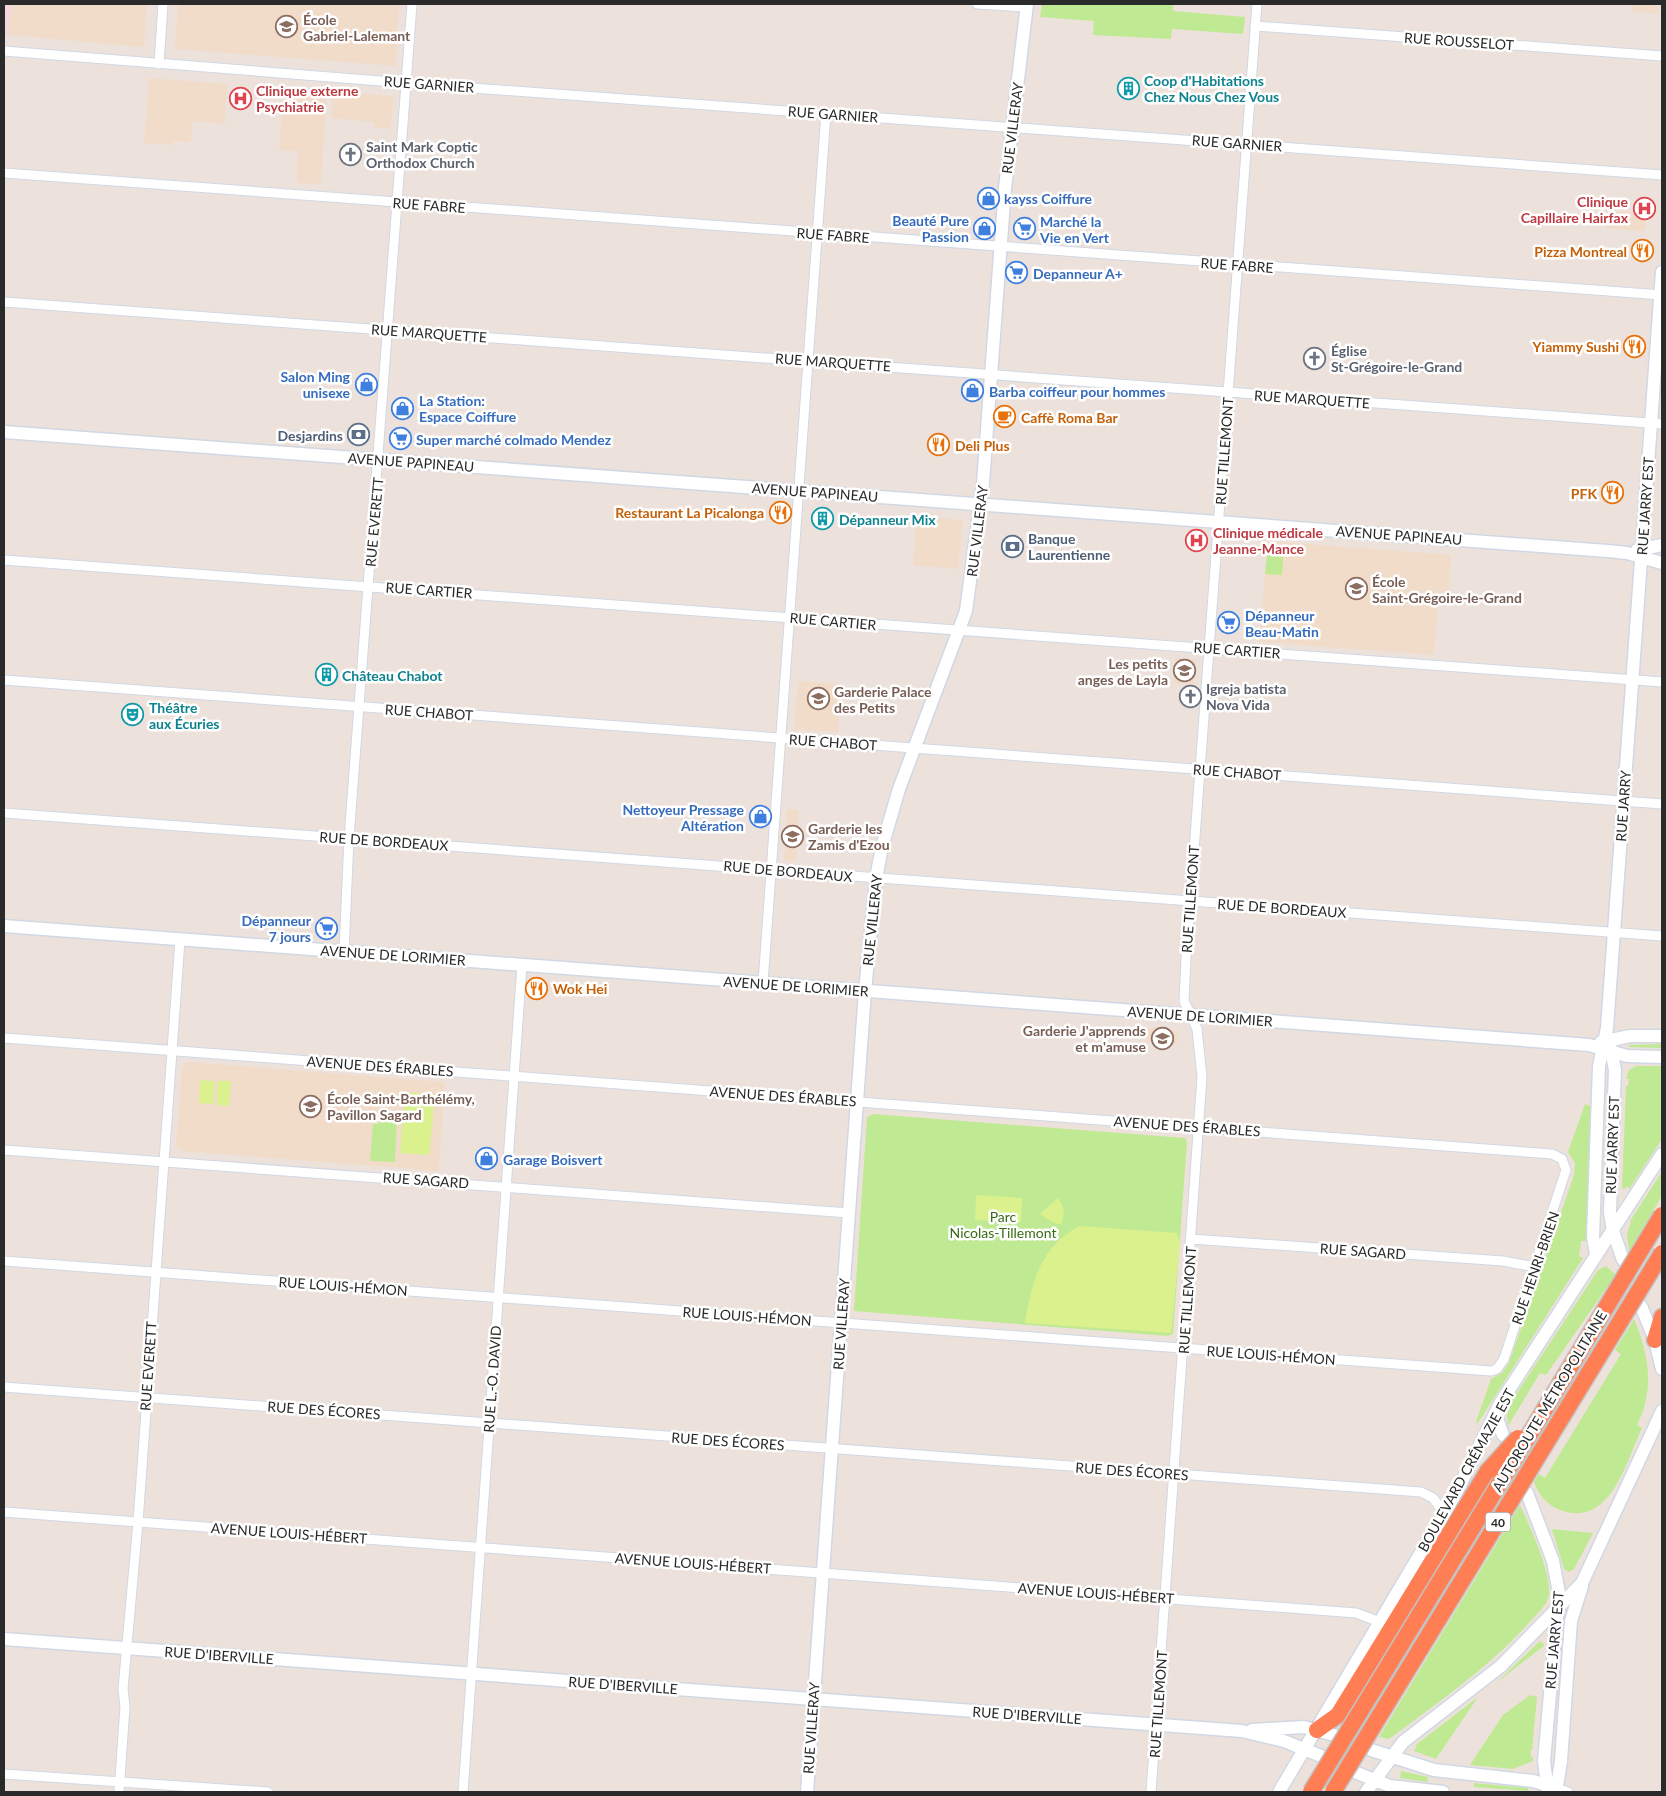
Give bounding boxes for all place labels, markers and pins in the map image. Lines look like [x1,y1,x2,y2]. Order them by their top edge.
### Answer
place label: École Gabriel-Lalemant [303,11,411,44]
school or university icon: École Gabriel-Lalemant [275,15,299,39]
place label: Coop d'Habitations Chez Nous Chez Vous [1144,72,1279,105]
building icon: Coop d'Habitations Chez Nous Chez Vous [1116,76,1140,100]
place label: Clinique externe Psychiatrie [256,82,359,115]
hospital icon: Clinique externe Psychiatrie [228,86,252,110]
place label: Saint Mark Coptic Orthodox Church [366,138,478,171]
church icon: Saint Mark Coptic Orthodox Church [338,142,362,166]
shop icon: kayss Coiffure [976,186,1000,210]
place label: kayss Coiffure [1004,190,1093,207]
place label: Clinique Capillaire Hairfax [1521,193,1629,226]
hospital icon: Clinique Capillaire Hairfax [1632,197,1656,221]
place label: Beauté Pure Passion [892,212,970,245]
place label: Marché la Vie en Vert [1039,213,1110,246]
shop icon: Beauté Pure Passion [973,216,997,240]
supermarket icon: Marché la Vie en Vert [1012,217,1036,241]
restaurant icon: Pizza Montreal [1631,239,1655,263]
place label: Pizza Montreal [1534,243,1627,260]
supermarket icon: Depanneur A+ [1005,261,1029,285]
place label: Depanneur A+ [1033,265,1123,282]
restaurant icon: Yiammy Sushi [1623,334,1647,358]
place label: Yiammy Sushi [1532,338,1619,355]
place label: Église St-Grégoire-le-Grand [1331,342,1462,375]
church icon: Église St-Grégoire-le-Grand [1303,346,1327,370]
place label: Salon Ming unisexe [281,368,351,401]
shop icon: Salon Ming unisexe [354,372,378,396]
shop icon: Barba coiffeur pour hommes [961,379,985,403]
place label: Barba coiffeur pour hommes [989,383,1165,400]
place label: La Station: Espace Coiffure [419,392,517,425]
shop icon: La Station: Espace Coiffure [391,396,415,420]
cafe icon: Caffè Roma Bar [993,405,1017,429]
place label: Caffè Roma Bar [1021,409,1119,426]
bank icon: Desjardins [347,423,371,447]
place label: Desjardins [278,427,343,444]
supermarket icon: Super marché colmado Mendez [388,427,412,451]
place label: Super marché colmado Mendez [416,431,612,448]
restaurant icon: Deli Plus [927,433,951,457]
place label: Deli Plus [955,437,1010,454]
restaurant icon: PFK [1601,481,1625,505]
place label: PFK [1571,485,1597,502]
restaurant icon: Restaurant La Picalonga [768,500,792,524]
place label: Restaurant La Picalonga [615,504,764,521]
building icon: Dépanneur Mix [811,507,835,531]
place label: Dépanneur Mix [839,511,936,528]
place label: Clinique médicale Jeanne-Mance [1213,524,1324,557]
hospital icon: Clinique médicale Jeanne-Mance [1185,528,1209,552]
place label: Banque Laurentienne [1028,530,1111,563]
bank icon: Banque Laurentienne [1000,534,1024,558]
place label: École Saint-Grégoire-le-Grand [1372,573,1522,606]
school or university icon: École Saint-Grégoire-le-Grand [1344,577,1368,601]
place label: Dépanneur Beau-Matin [1245,607,1319,640]
supermarket icon: Dépanneur Beau-Matin [1217,611,1241,635]
place label: Les petits anges de Layla [1078,655,1168,688]
school or university icon: Les petits anges de Layla [1172,659,1196,683]
building icon: Château Chabot [314,663,338,687]
place label: Château Chabot [342,667,443,684]
place label: Igreja batista Nova Vida [1206,680,1286,713]
place label: Garderie Palace des Petits [834,683,932,716]
church icon: Igreja batista Nova Vida [1178,684,1202,708]
school or university icon: Garderie Palace des Petits [806,687,830,711]
place label: Théâtre aux Écuries [149,699,220,732]
theatre icon: Théâtre aux Écuries [121,703,145,727]
place label: Nettoyeur Pressage Altération [622,801,745,834]
shop icon: Nettoyeur Pressage Altération [748,805,772,829]
place label: Garderie les Zamis d'Ezou [808,820,890,853]
school or university icon: Garderie les Zamis d'Ezou [780,824,804,848]
place label: Dépanneur 7 jours [242,912,312,945]
supermarket icon: Dépanneur 7 jours [315,916,339,940]
restaurant icon: Wok Hei [525,976,549,1000]
place label: Wok Hei [553,980,607,997]
place label: Garderie J'apprends et m'amuse [1023,1022,1147,1055]
school or university icon: Garderie J'apprends et m'amuse [1150,1026,1174,1050]
place label: École Saint-Barthélémy, Pavillon Sagard [327,1090,475,1123]
school or university icon: École Saint-Barthélémy, Pavillon Sagard [299,1094,323,1118]
shop icon: Garage Boisvert [475,1147,499,1171]
place label: Garage Boisvert [503,1151,603,1168]

